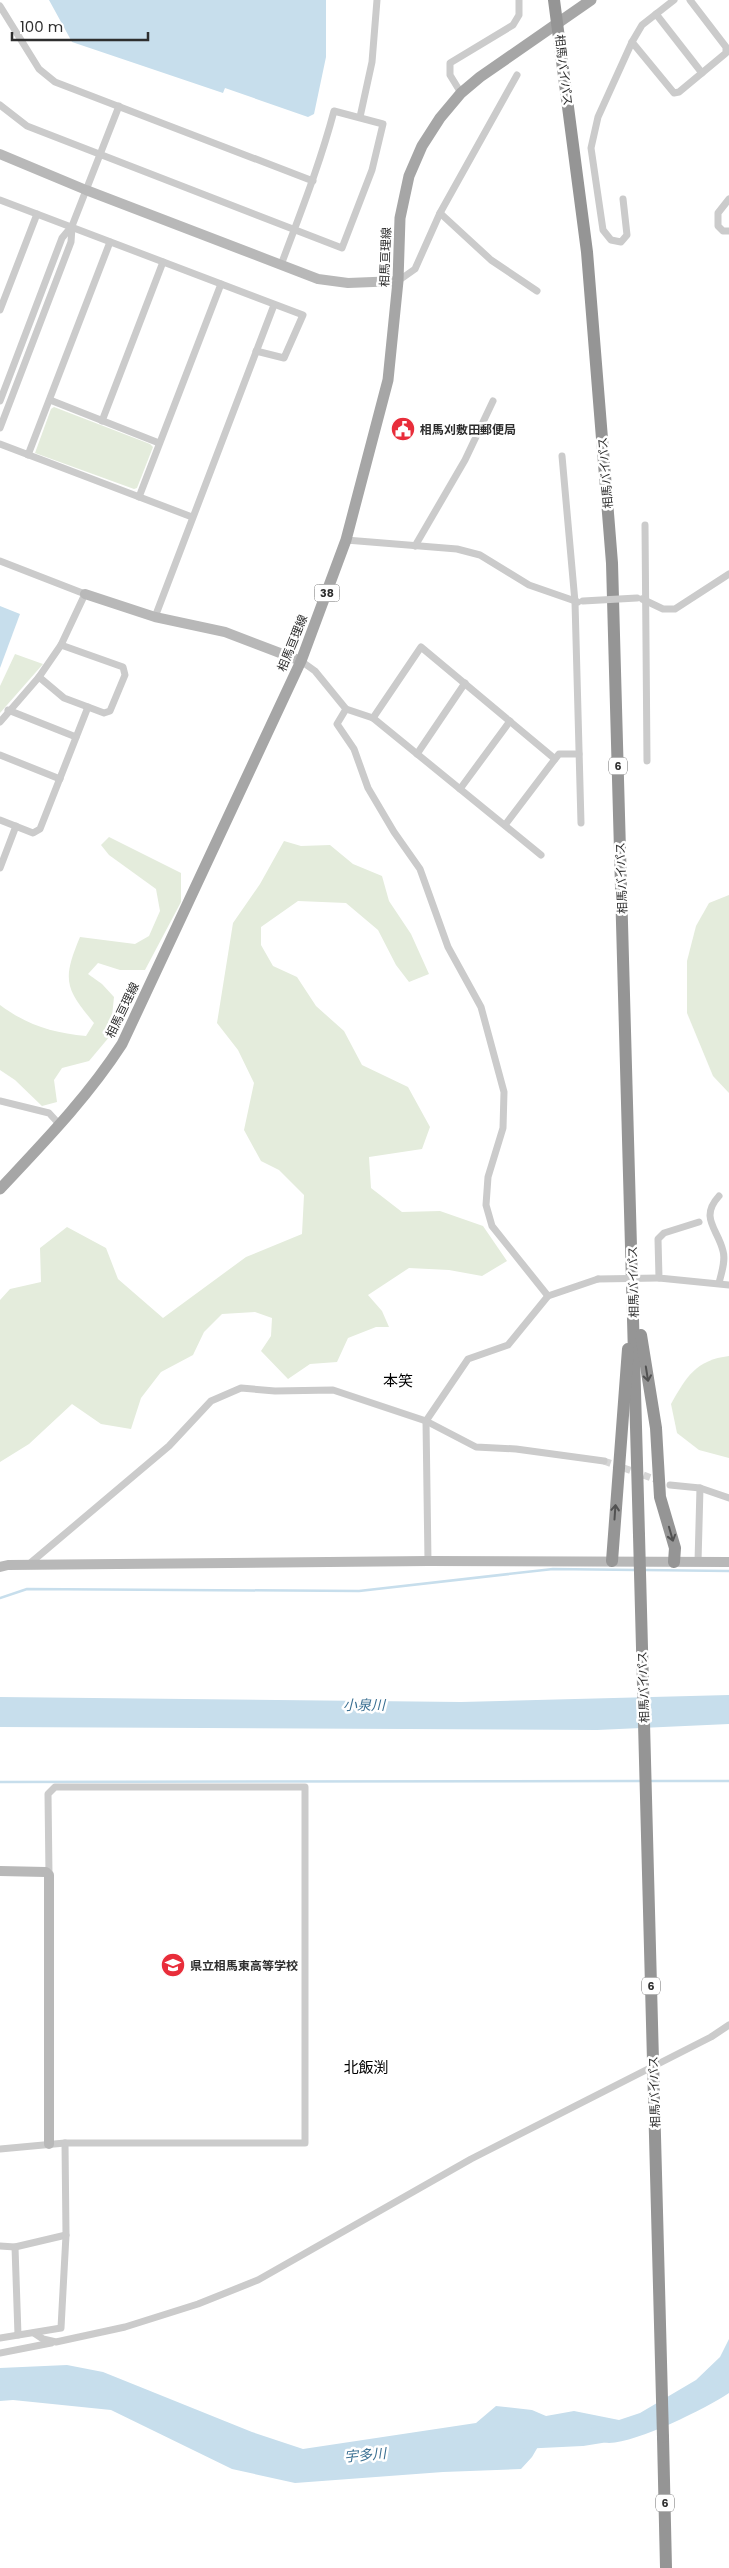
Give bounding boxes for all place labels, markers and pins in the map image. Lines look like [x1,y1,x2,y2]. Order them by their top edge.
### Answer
public building icon: 相馬刈敷田郵便局 [390,416,416,442]
place label: 相馬刈敷田郵便局 [420,421,516,438]
school or university icon: 県立相馬東高等学校 [160,1952,186,1978]
place label: 県立相馬東高等学校 [190,1957,298,1974]

